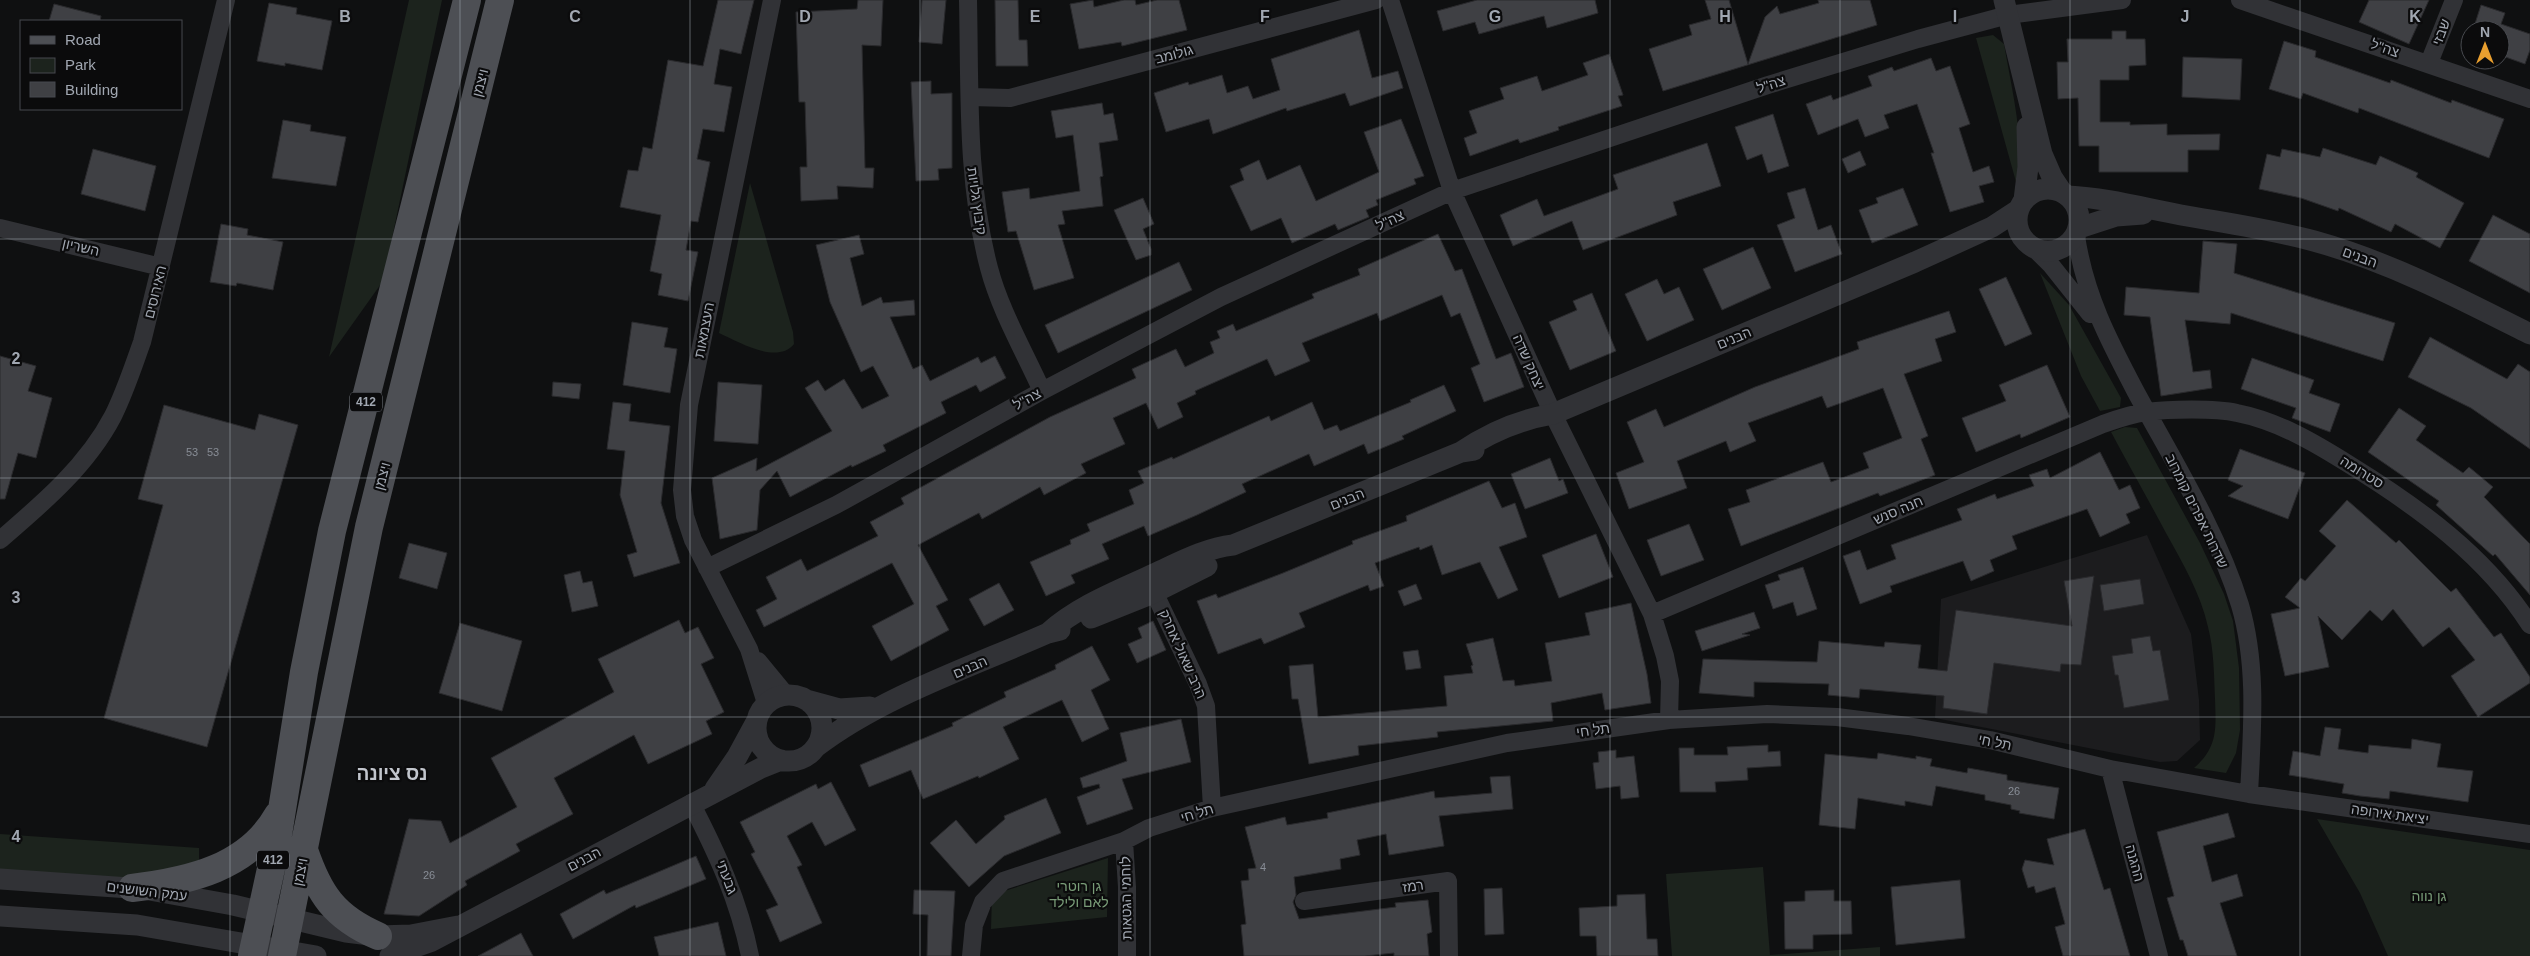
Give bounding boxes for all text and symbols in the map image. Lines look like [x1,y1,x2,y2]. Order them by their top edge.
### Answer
text: B [339,8,351,25]
text: C [569,8,581,25]
text: D [799,8,811,25]
text: E [1030,8,1041,25]
text: F [1260,8,1270,25]
text: G [1489,8,1501,25]
text: H [1719,8,1731,25]
text: I [1953,8,1957,25]
text: J [2181,8,2189,25]
text: K [2409,8,2421,25]
street label: שבזי [2429,17,2453,47]
legend [20,20,182,110]
north arrow [2460,20,2510,70]
text: N [2480,24,2490,40]
text: Road [65,31,101,48]
street label: צה"ל [2369,36,2402,60]
street label: גולומב [1153,41,1195,67]
text: Park [65,56,96,73]
street label: ויצמן [469,67,491,99]
street label: צה"ל [1755,72,1788,96]
text: Building [65,81,118,98]
street label: קיבוץ גלויות [964,166,990,236]
street label: צה"ל [1374,206,1407,233]
street label: השריון [61,235,101,259]
street label: הבנים [2341,243,2379,271]
street label: האירוסים [141,264,169,320]
street label: העצמאות [691,301,717,359]
street label: הבנים [1715,324,1753,352]
street label: יצחק שדה [1510,332,1548,392]
text: 2 [12,350,21,367]
street label: צה"ל [1010,385,1044,413]
road number: 412 [350,392,382,412]
house number: 53 [186,446,198,458]
house number: 53 [207,446,219,458]
street label: שדרות אפרים קומרוב [2162,451,2232,571]
street label: סטרומה [2337,453,2387,491]
street label: ויצמן [371,460,393,492]
street label: הבנים [1328,485,1366,513]
street label: חנה סנש [1871,492,1925,528]
text: 3 [12,589,21,606]
street label: הרב שאול אחרק [1156,607,1210,701]
street label: הבנים [951,652,989,682]
street label: תל חי [1575,720,1611,740]
street label: תל חי [1977,731,2013,753]
district label: נס ציונה [357,763,427,784]
house number: 26 [2008,785,2020,797]
street label: תל חי [1179,800,1215,826]
street label: יציאת אירופה [2350,801,2430,827]
text: 4 [12,828,21,845]
street label: ההגנה [2122,843,2148,883]
street label: הבנים [565,844,603,874]
road number: 412 [257,850,289,870]
street label: לוחמי הגטאות [1117,856,1135,940]
street label: ויצמן [289,857,311,887]
street label: גבעתי [713,858,741,896]
house number: 4 [1260,861,1266,873]
house number: 26 [423,869,435,881]
street label: רמז [1401,877,1425,895]
street label: עמק השושנים [106,878,188,904]
park label: גן רוטרי לאם ולילד [1049,878,1109,910]
park label: גן נווה [2411,888,2447,904]

